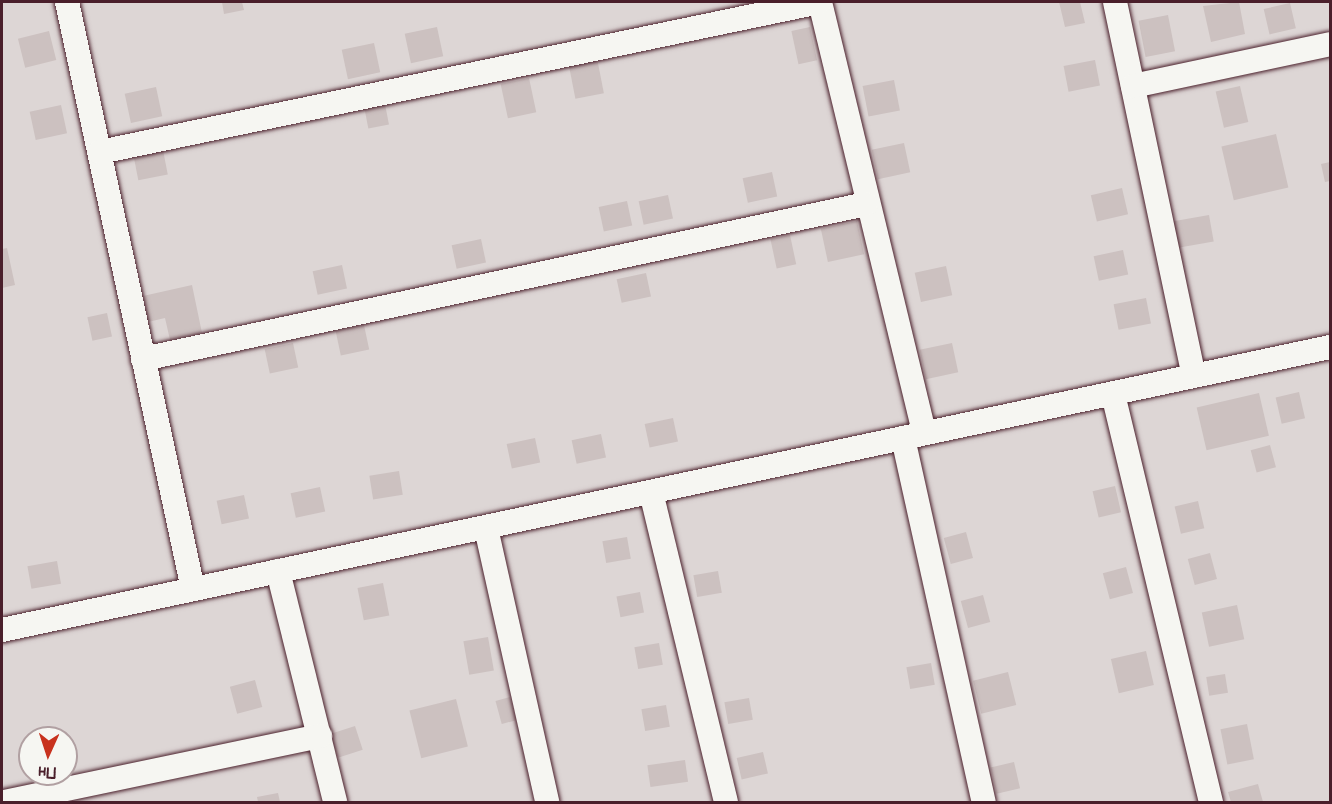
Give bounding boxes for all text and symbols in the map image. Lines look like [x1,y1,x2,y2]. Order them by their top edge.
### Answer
north arrow [18,726,78,786]
text: Пн [38,762,56,782]

